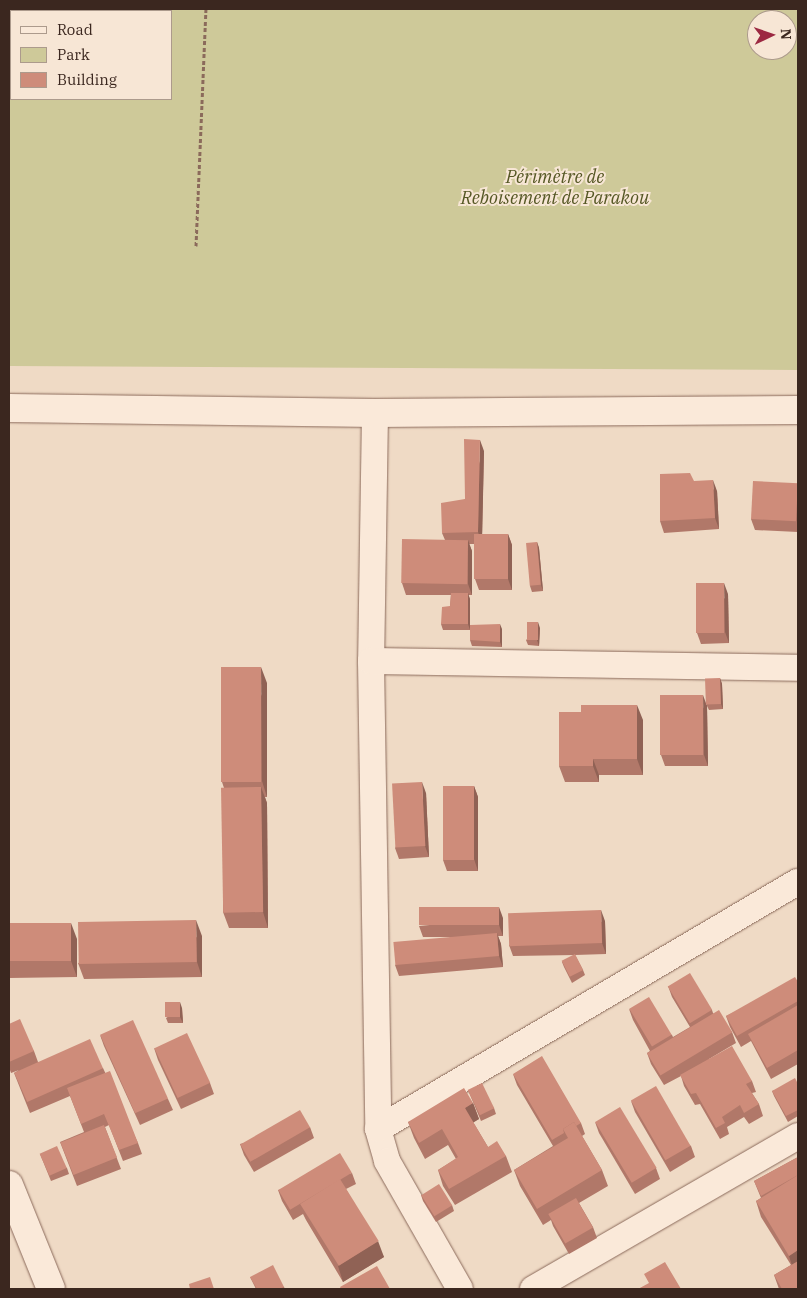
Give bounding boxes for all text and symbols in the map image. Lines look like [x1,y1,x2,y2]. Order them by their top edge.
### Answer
legend [10,10,172,100]
north arrow [747,10,797,60]
text: Road [57,20,93,39]
text: N [777,28,795,40]
text: Park [57,45,90,64]
text: Building [57,70,117,89]
park label: Périmètre de Reboisement de Parakou [461,167,649,210]

